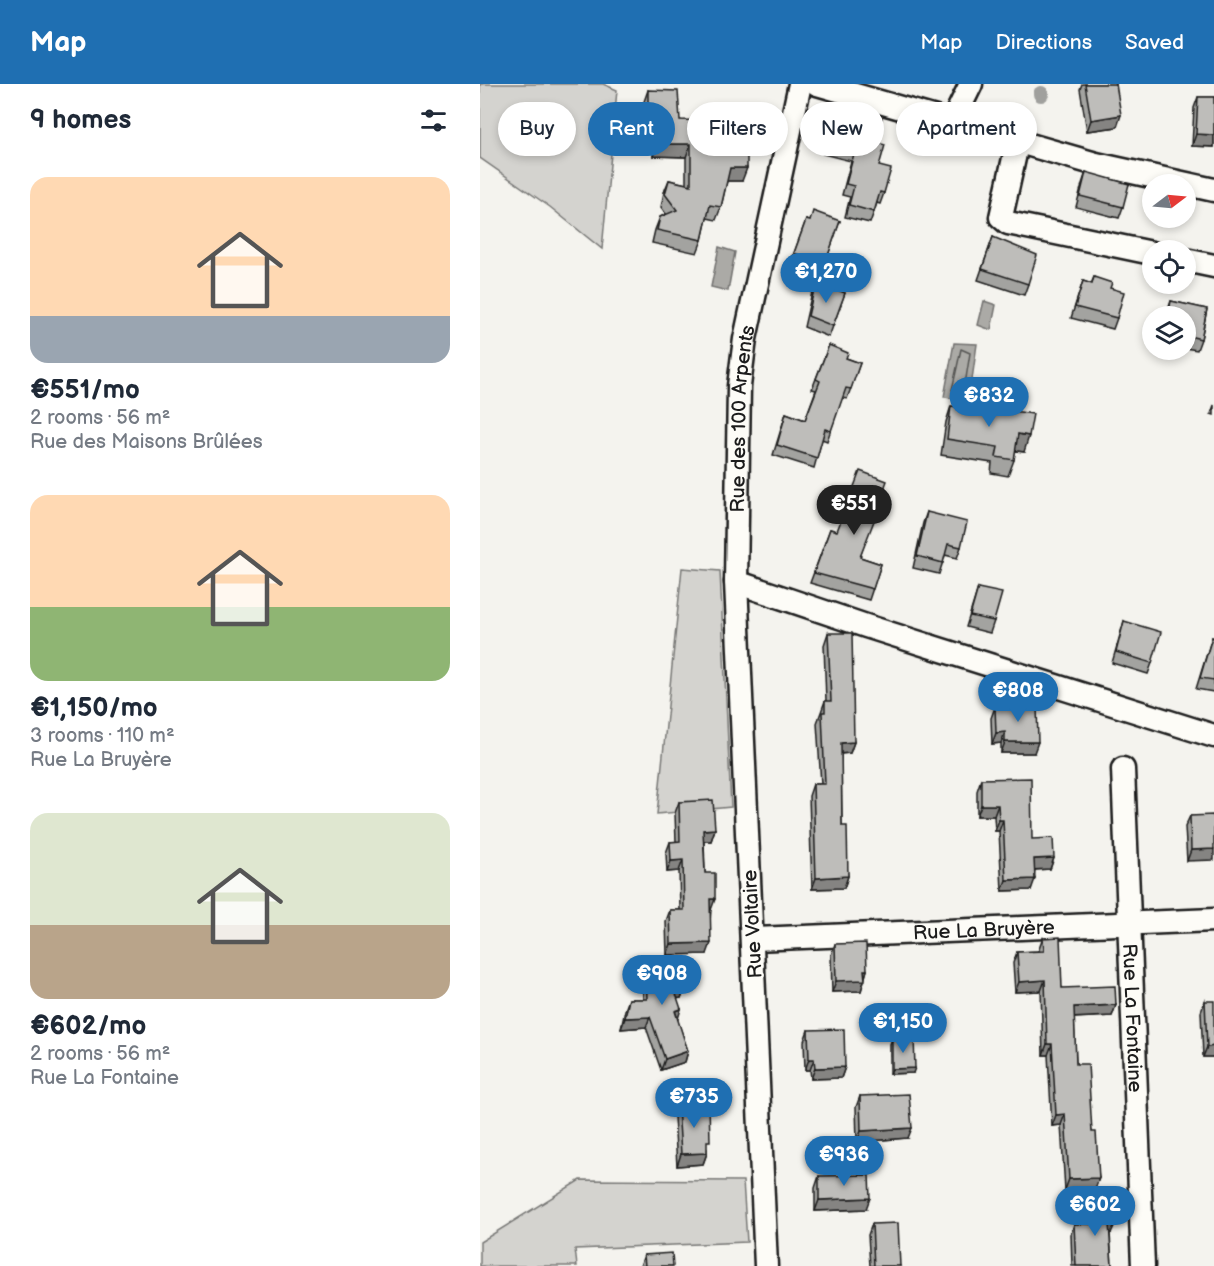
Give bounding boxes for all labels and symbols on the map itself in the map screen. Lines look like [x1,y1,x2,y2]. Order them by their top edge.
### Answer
north arrow [1142,174,1196,228]
pin: €1,270 [777,253,875,304]
street label: Rue des 100 Arpents [726,323,761,513]
pin: €832 [953,377,1025,428]
pin: €551 [818,485,890,536]
pin: €808 [982,672,1054,723]
street label: Rue Voltaire [738,869,768,979]
street label: Rue La Bruyère [913,916,1055,945]
street label: Rue La Fontaine [1117,943,1147,1093]
pin: €908 [626,955,698,1006]
pin: €1,150 [854,1003,952,1054]
pin: €735 [658,1078,730,1129]
pin: €936 [808,1136,880,1187]
pin: €602 [1059,1186,1131,1237]

